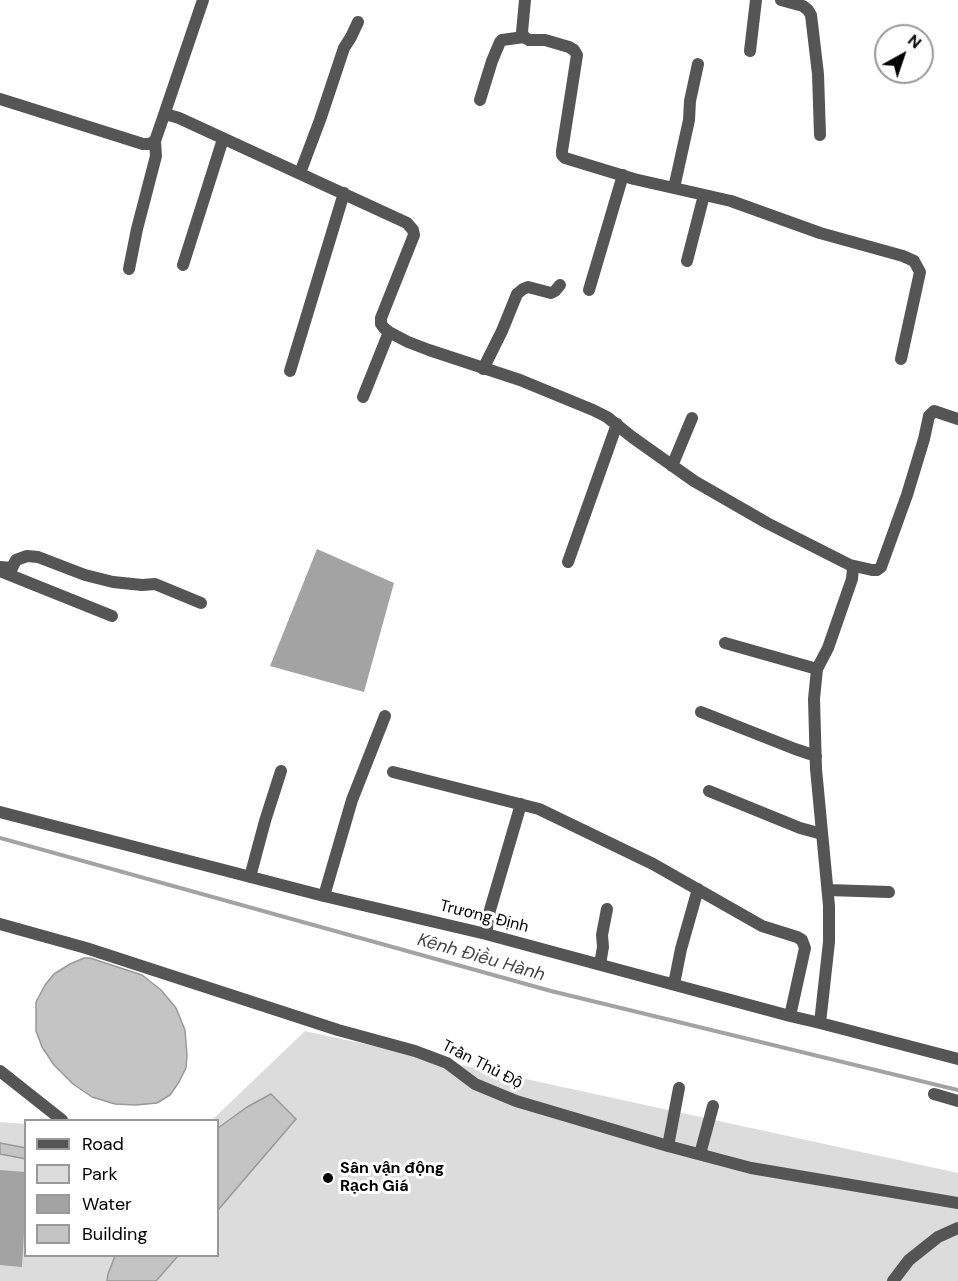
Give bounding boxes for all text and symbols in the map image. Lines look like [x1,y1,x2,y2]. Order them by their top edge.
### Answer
north arrow [874,24,934,84]
text: N [903,30,926,53]
street label: Trương Định [438,897,530,937]
water label: Kênh Điều Hành [415,929,547,987]
street label: Trần Thủ Độ [439,1037,525,1093]
legend [24,1119,219,1257]
text: Road [82,1132,124,1156]
place label: Sân vận động Rạch Giá [340,1159,444,1197]
text: Park [82,1162,118,1186]
marker: Sân vận động Rạch Giá [321,1171,335,1185]
text: Water [82,1192,132,1216]
text: Building [82,1222,147,1246]

